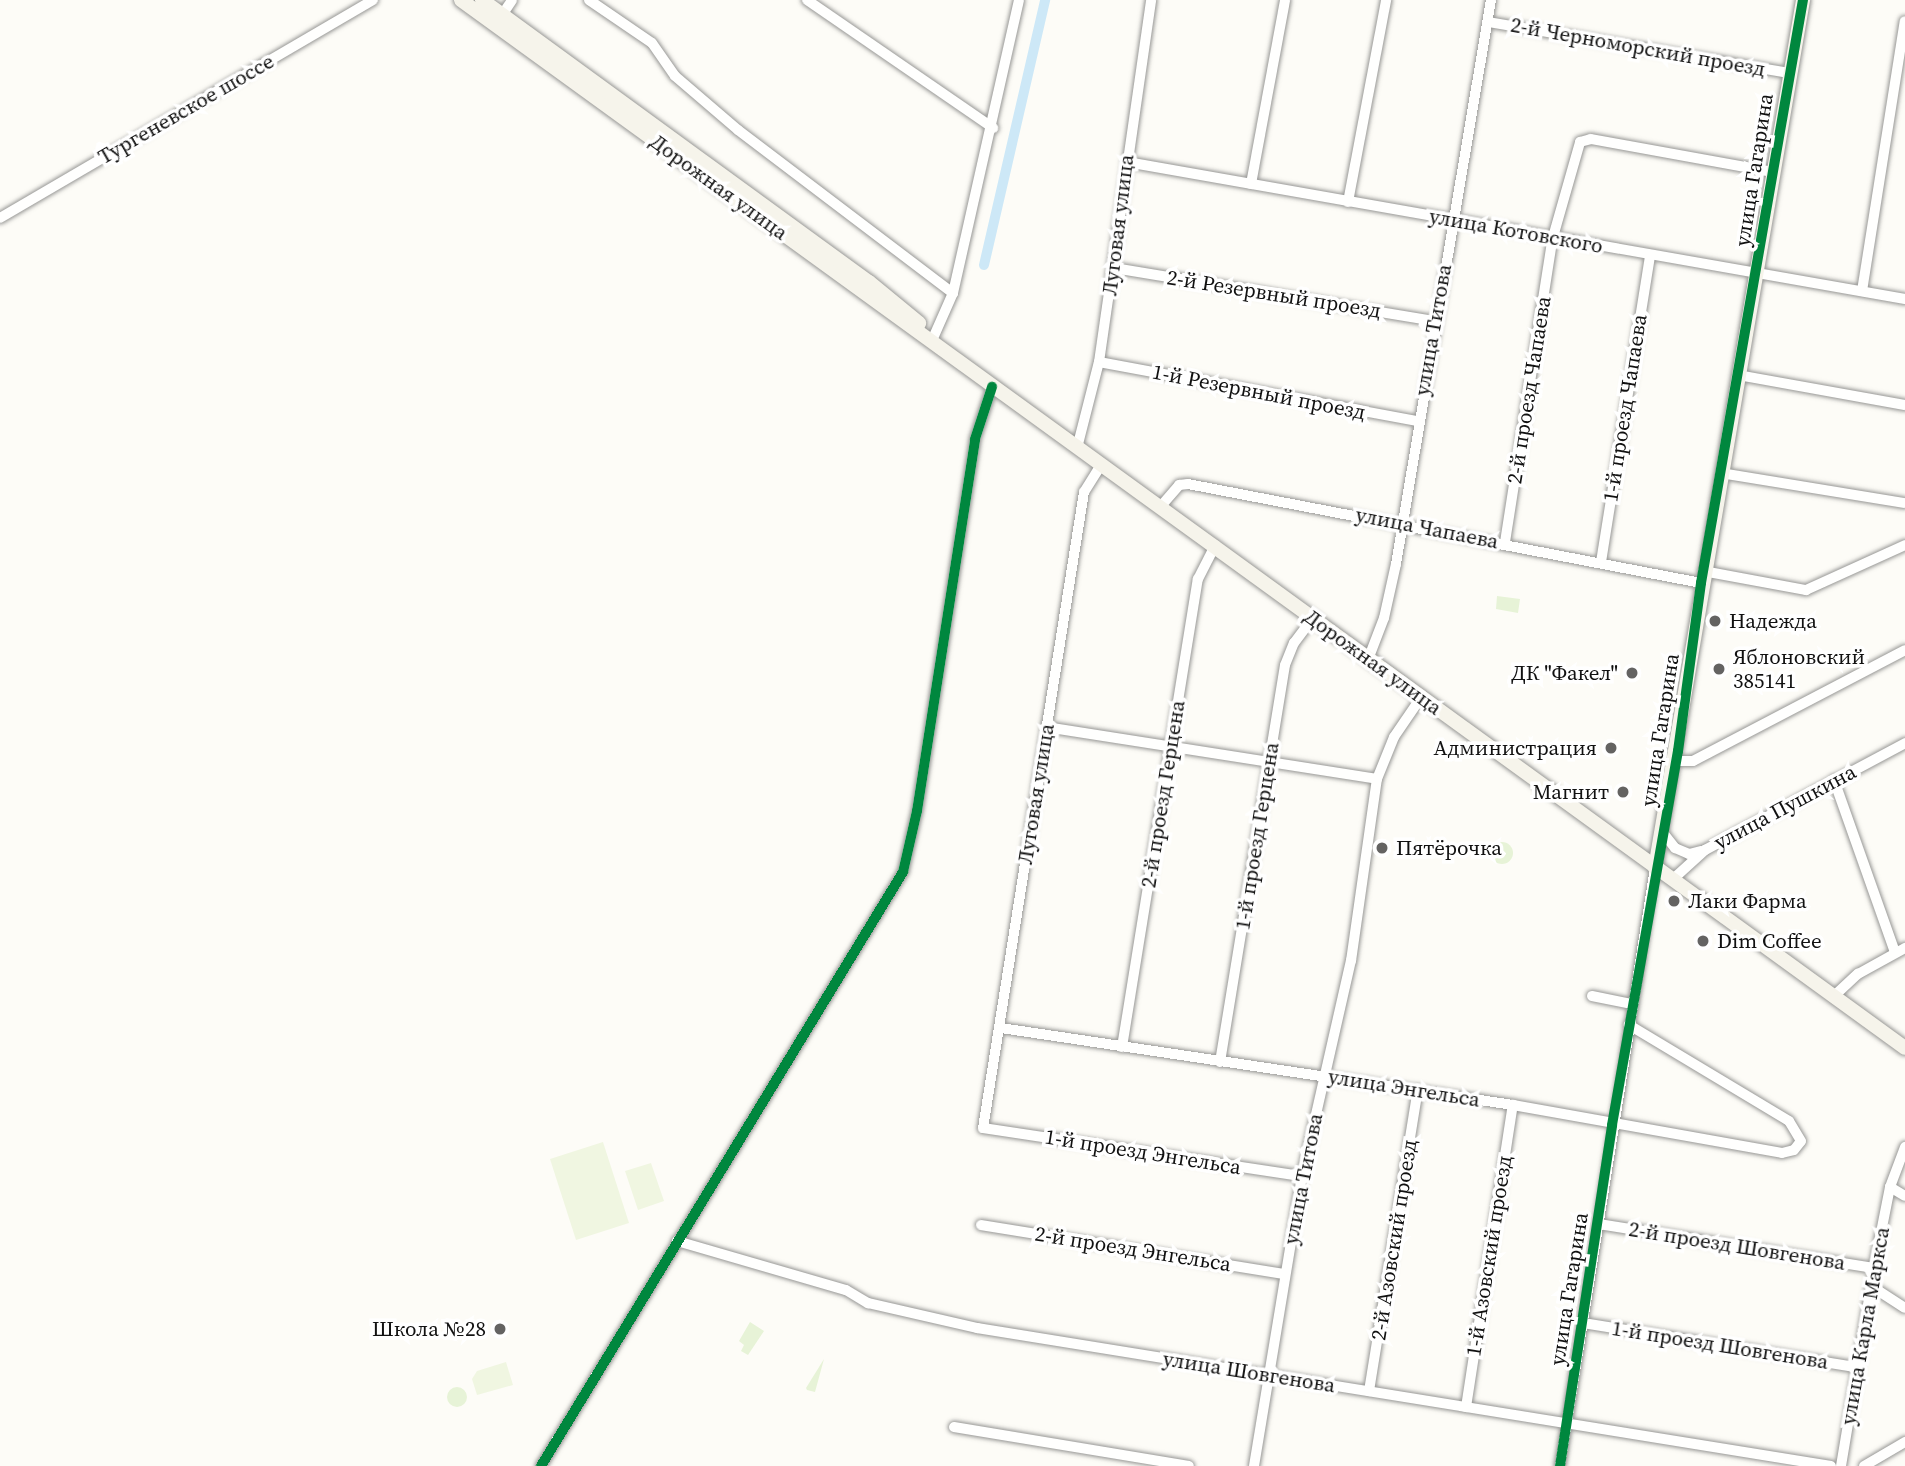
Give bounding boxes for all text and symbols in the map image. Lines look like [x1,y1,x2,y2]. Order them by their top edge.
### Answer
street label: 2-й Черноморский проезд [1509,12,1767,82]
street label: Тургеневское шоссе [94,48,278,170]
street label: улица Гагарина [1729,92,1779,248]
street label: Дорожная улица [645,129,793,245]
street label: Луговая улица [1097,153,1139,297]
street label: улица Котовского [1427,203,1605,259]
street label: улица Титова [1409,262,1457,398]
street label: 2-й Резервный проезд [1165,265,1383,323]
street label: 2-й проезд Чапаева [1502,294,1556,486]
street label: 1-й проезд Чапаева [1598,312,1652,504]
street label: 1-й Резервный проезд [1150,359,1368,425]
street label: улица Чапаева [1353,502,1501,554]
street label: Дорожная улица [1299,604,1447,720]
place label: Надежда [1729,608,1817,634]
marker: Надежда [1707,613,1723,629]
place label: Яблоновский 385141 [1733,644,1865,694]
street label: улица Гагарина [1635,652,1685,808]
place label: ДК "Факел" [1511,660,1618,686]
marker: Яблоновский 385141 [1711,661,1727,677]
marker: ДК "Факел" [1624,665,1640,681]
street label: 2-й проезд Герцена [1136,698,1190,890]
street label: Луговая улица [1012,722,1060,866]
place label: Администрация [1433,735,1597,761]
street label: 1-й проезд Герцена [1230,740,1284,932]
marker: Администрация [1603,740,1619,756]
street label: улица Пушкина [1710,759,1860,855]
place label: Магнит [1533,779,1609,805]
marker: Магнит [1615,784,1631,800]
place label: Пятёрочка [1396,835,1502,861]
marker: Пятёрочка [1374,840,1390,856]
place label: Лаки Фарма [1688,888,1807,914]
marker: Лаки Фарма [1666,893,1682,909]
place label: Dim Coffee [1717,928,1822,954]
marker: Dim Coffee [1695,933,1711,949]
street label: улица Энгельса [1326,1064,1482,1112]
street label: улица Титова [1278,1111,1328,1247]
street label: 1-й проезд Энгельса [1043,1124,1243,1180]
street label: 2-й Азовский проезд [1366,1138,1422,1342]
street label: 1-й Азовский проезд [1461,1154,1517,1358]
street label: улица Гагарина [1544,1211,1594,1367]
street label: 2-й проезд Шовгенова [1627,1216,1847,1276]
street label: 2-й проезд Энгельса [1033,1221,1233,1277]
street label: улица Карла Маркса [1835,1225,1895,1427]
street label: 1-й проезд Шовгенова [1610,1315,1830,1375]
place label: Школа №28 [372,1316,486,1342]
marker: Школа №28 [492,1321,508,1337]
street label: улица Шовгенова [1161,1346,1337,1398]

